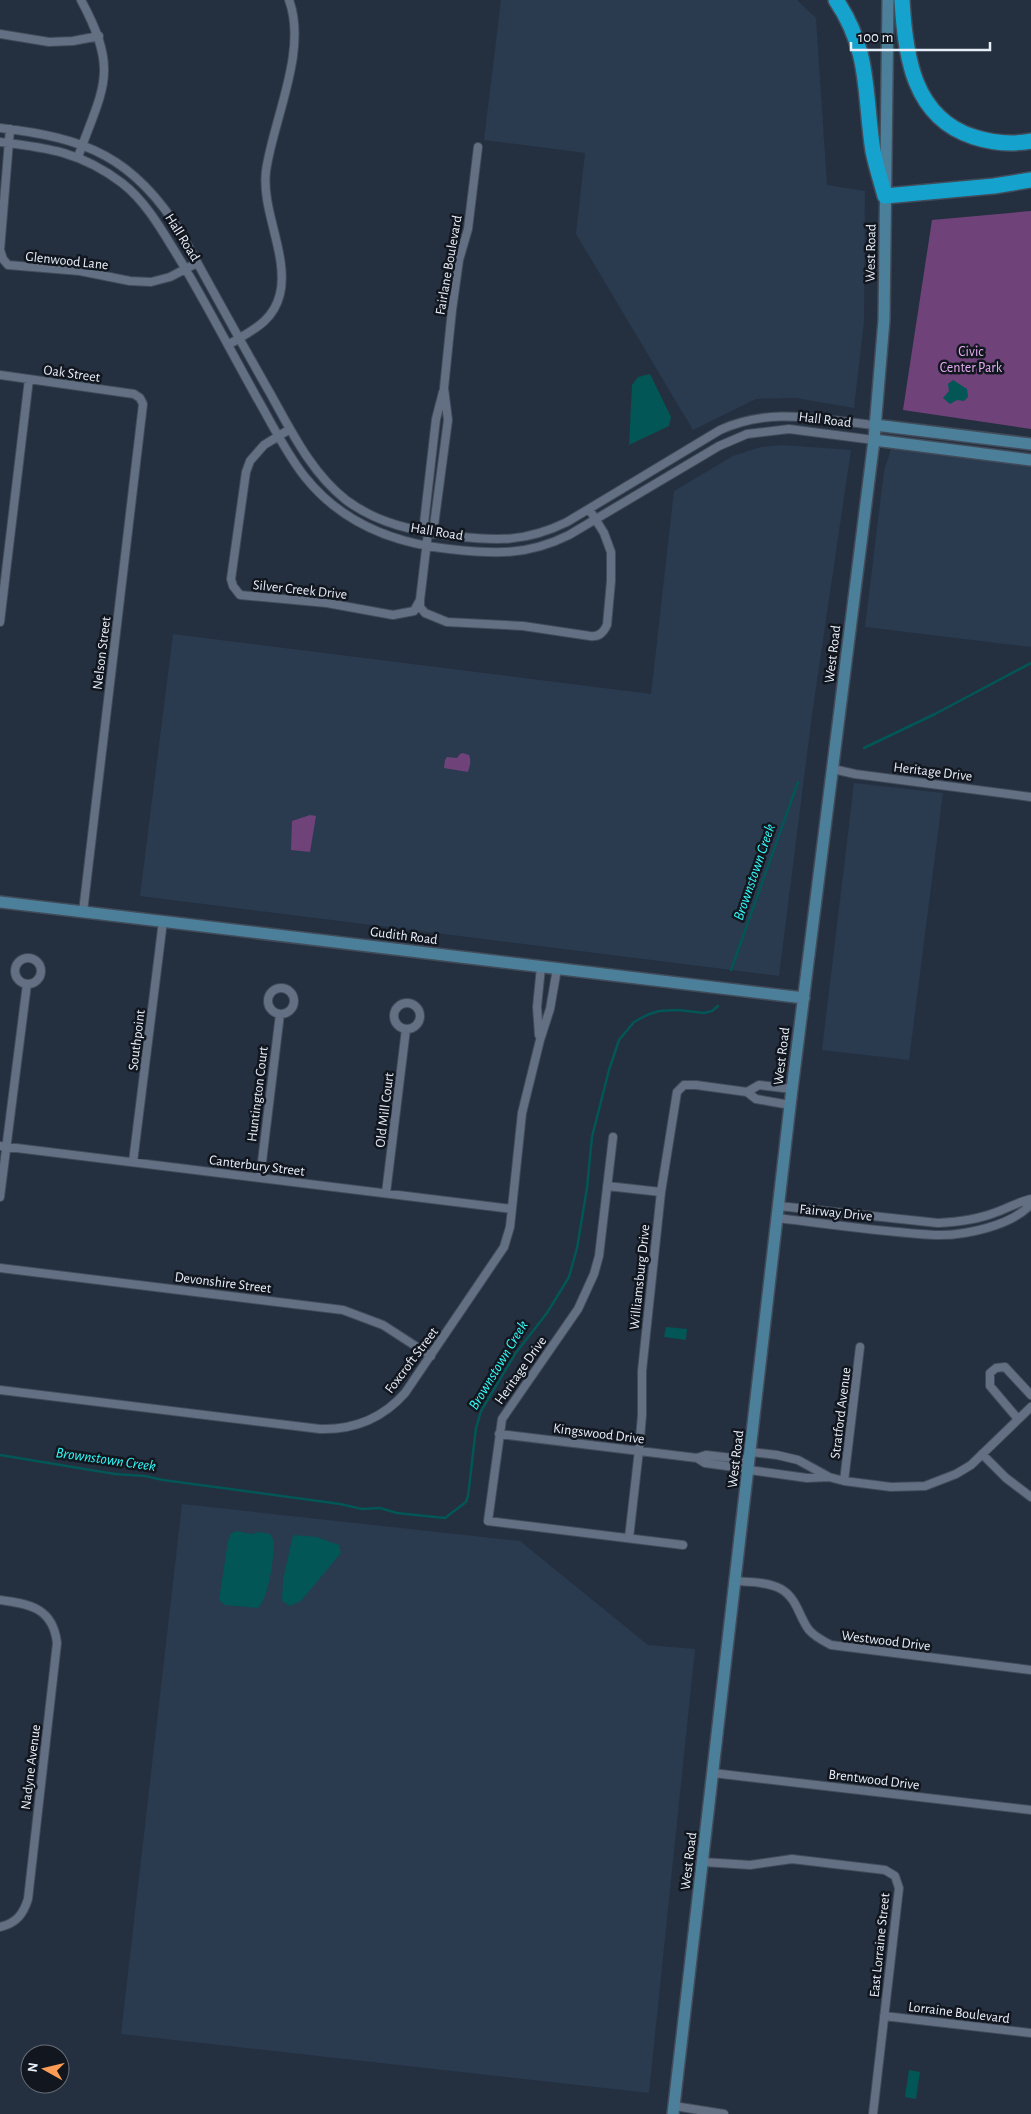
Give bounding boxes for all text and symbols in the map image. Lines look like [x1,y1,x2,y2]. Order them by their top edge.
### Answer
scale bar [851,20,990,52]
text: 100 m [858,30,893,45]
street label: Hall Road [162,211,202,264]
street label: Fairlane Boulevard [433,214,465,316]
street label: West Road [863,224,879,282]
street label: Glenwood Lane [25,250,109,272]
park label: Civic Center Park [940,345,1003,375]
street label: Oak Street [43,363,102,385]
street label: Hall Road [798,410,852,430]
street label: Hall Road [410,521,464,543]
street label: Silver Creek Drive [252,578,348,602]
street label: Nelson Street [91,615,113,691]
street label: West Road [823,624,843,684]
street label: Heritage Drive [893,760,973,784]
water label: Brownstown Creek [731,822,778,922]
street label: Gudith Road [369,925,438,947]
street label: Southpoint [126,1008,148,1071]
street label: West Road [772,1026,792,1086]
street label: Huntington Court [245,1045,271,1143]
street label: Old Mill Court [373,1071,397,1148]
street label: Canterbury Street [208,1153,306,1179]
street label: Fairway Drive [799,1202,873,1224]
street label: Williamsburg Drive [627,1224,652,1330]
street label: Devonshire Street [174,1270,273,1296]
water label: Brownstown Creek [466,1318,531,1412]
street label: Foxcroft Street [383,1325,441,1396]
street label: Heritage Drive [492,1334,549,1407]
street label: Stratford Avenue [828,1367,854,1460]
street label: Kingswood Drive [552,1421,645,1447]
street label: West Road [726,1429,746,1489]
water label: Brownstown Creek [55,1445,157,1474]
street label: Westwood Drive [841,1629,931,1653]
street label: Nadyne Avenue [19,1724,43,1811]
street label: Brentwood Drive [828,1767,920,1793]
street label: West Road [679,1831,699,1891]
street label: East Lorraine Street [868,1892,892,1998]
street label: Lorraine Boulevard [907,2000,1010,2026]
north arrow [20,2044,70,2094]
text: N [26,2062,41,2073]

